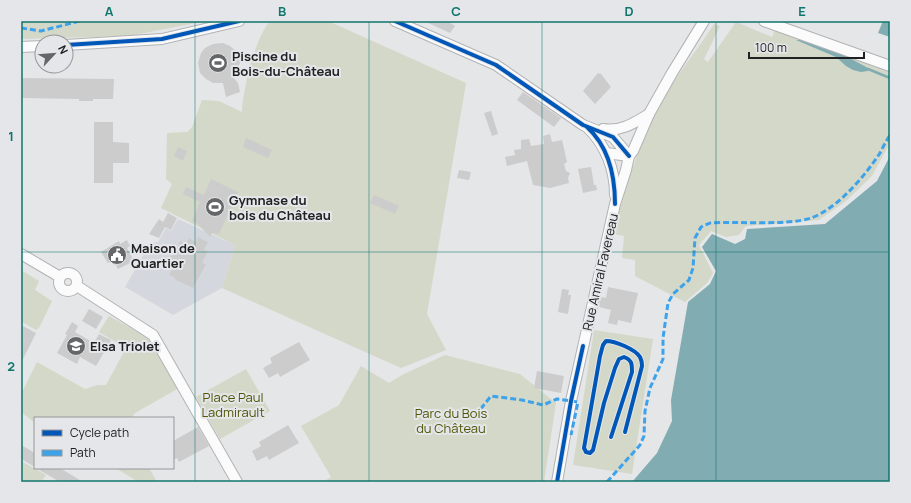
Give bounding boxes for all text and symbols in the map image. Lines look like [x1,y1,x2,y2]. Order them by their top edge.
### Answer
text: A [105,2,114,20]
text: B [278,2,286,20]
text: C [451,2,461,20]
text: D [624,2,634,20]
text: E [798,2,806,20]
north arrow [34,34,74,74]
scale bar [749,34,864,60]
text: 100 m [755,39,787,56]
text: N [55,43,72,56]
place label: Piscine du Bois-du-Château [232,47,340,80]
sports icon: Piscine du Bois-du-Château [207,52,229,74]
text: 1 [8,127,14,145]
place label: Gymnase du bois du Château [229,191,331,224]
sports icon: Gymnase du bois du Château [204,196,226,218]
street label: Rue Amiral Favereau [578,212,622,332]
place label: Maison de Quartier [131,239,195,272]
public building icon: Maison de Quartier [106,244,128,266]
school or university icon: Elsa Triolet [65,335,87,357]
place label: Elsa Triolet [90,337,160,355]
text: 2 [7,357,15,375]
park label: Place Paul Ladmirault [201,388,265,421]
park label: Parc du Bois du Château [415,404,488,437]
legend [34,417,174,469]
text: Cycle path [70,424,129,441]
text: Path [70,444,96,461]

